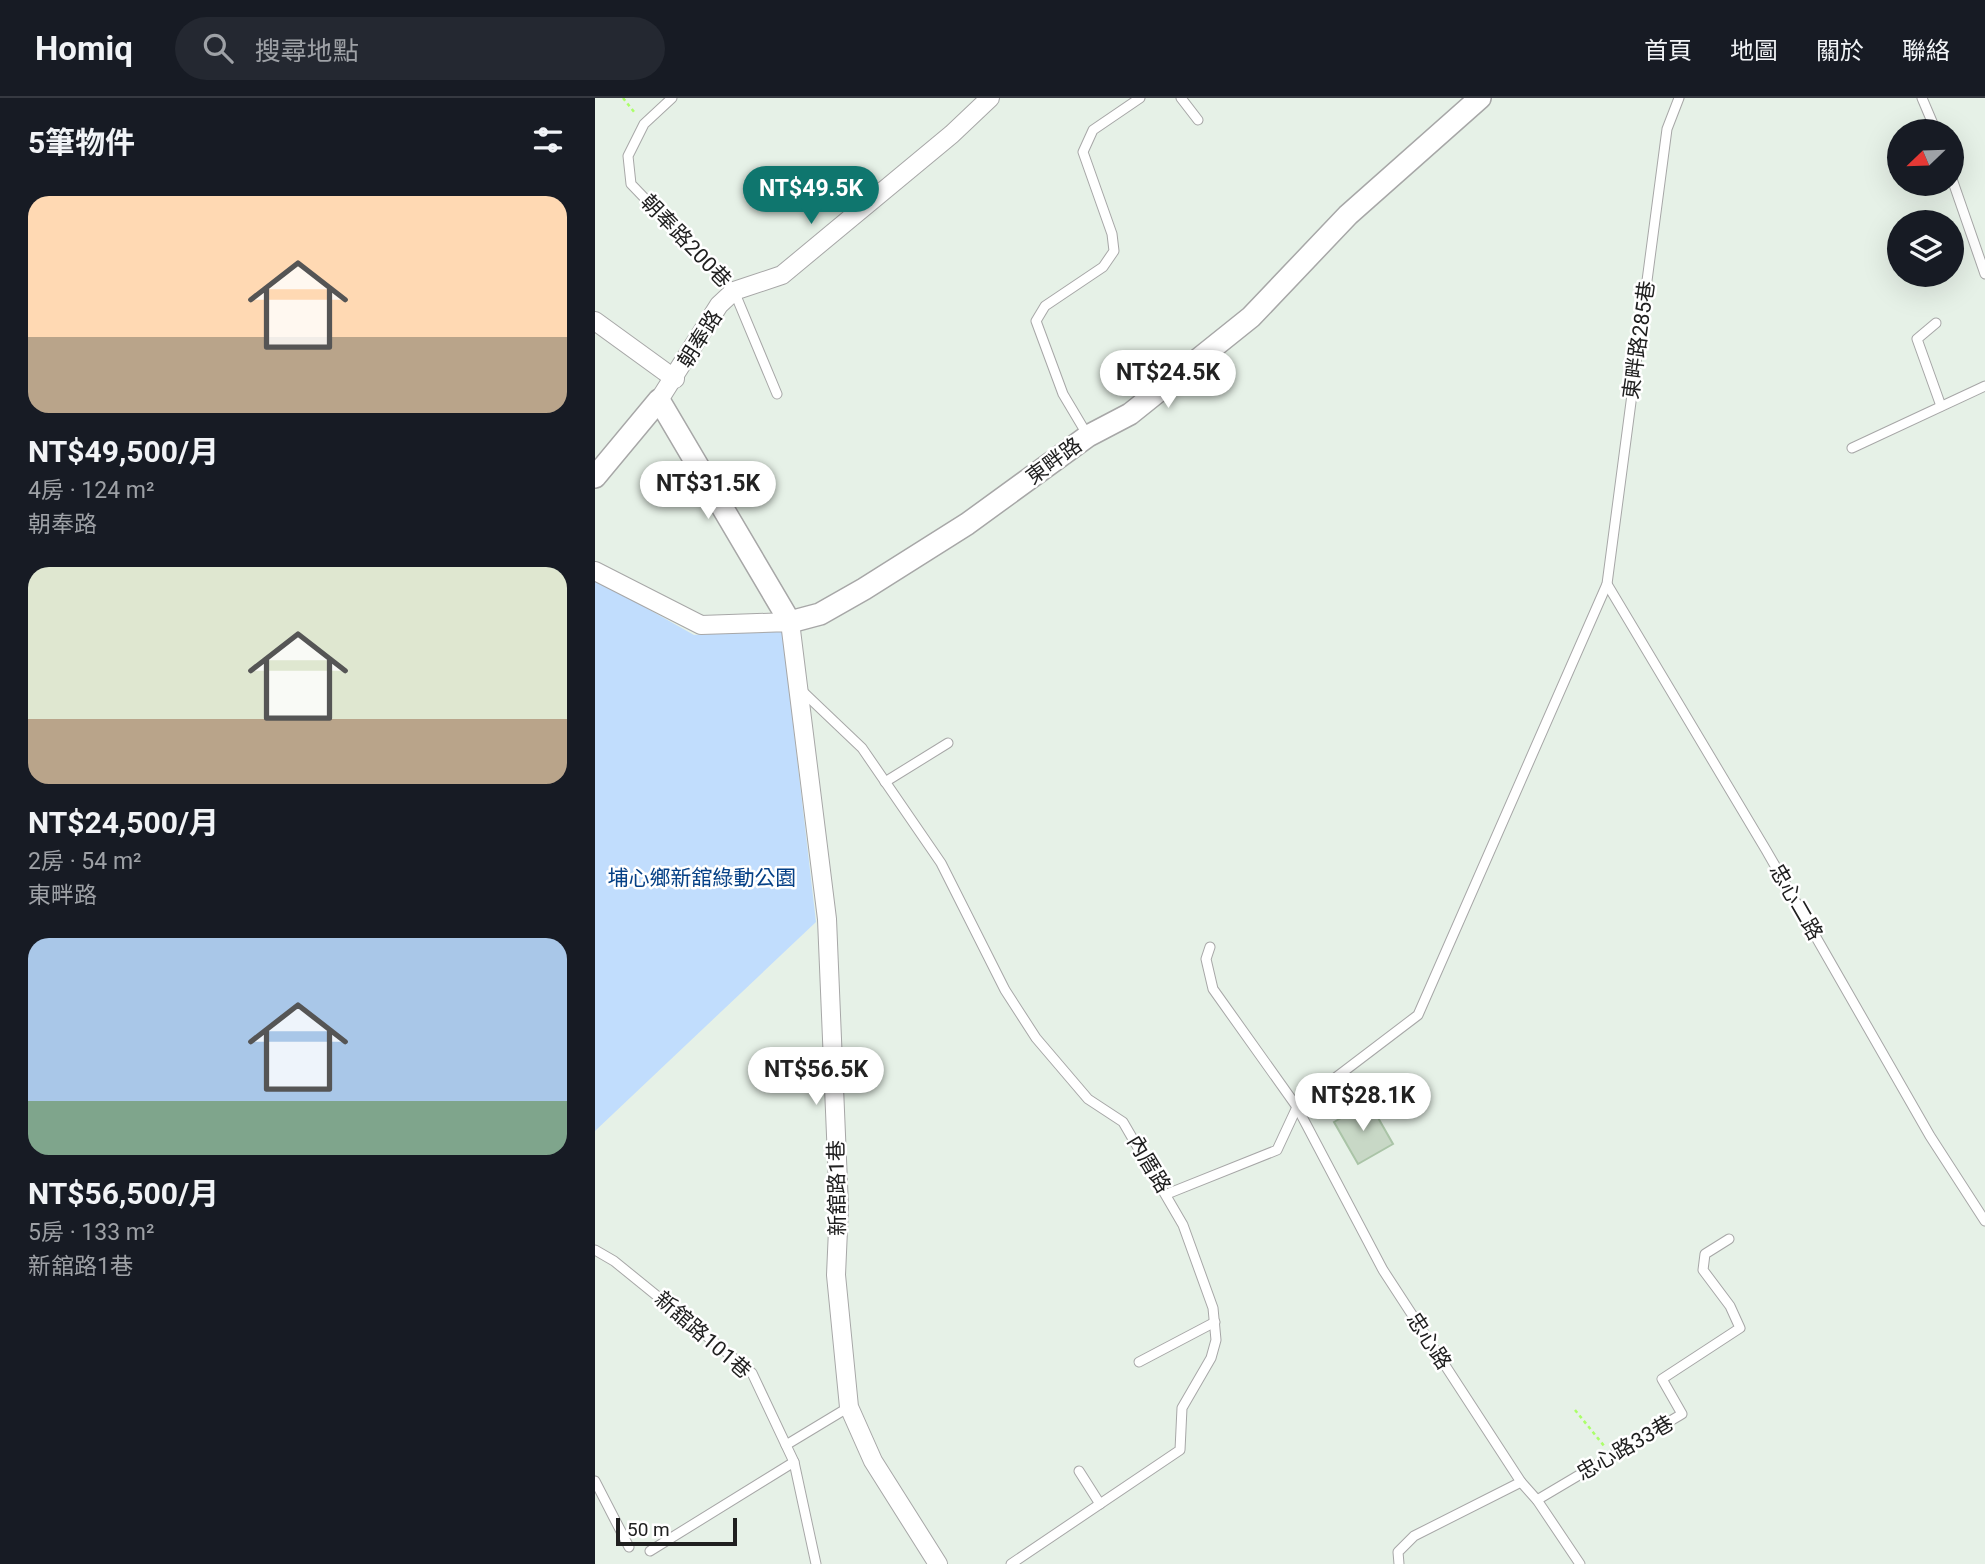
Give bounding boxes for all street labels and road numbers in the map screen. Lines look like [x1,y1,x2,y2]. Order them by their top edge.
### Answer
street label: 朝奉路200巷 [636,190,736,292]
street label: 東畔路285巷 [1619,279,1659,401]
street label: 朝奉路 [673,306,727,372]
street label: 東畔路 [1021,433,1087,489]
street label: 忠心二路 [1765,860,1827,944]
street label: 內厝路 [1122,1131,1176,1197]
street label: 新舘路1巷 [824,1140,850,1236]
street label: 新舘路101巷 [650,1287,756,1383]
street label: 忠心路 [1402,1308,1456,1374]
street label: 忠心路33巷 [1572,1411,1678,1485]

